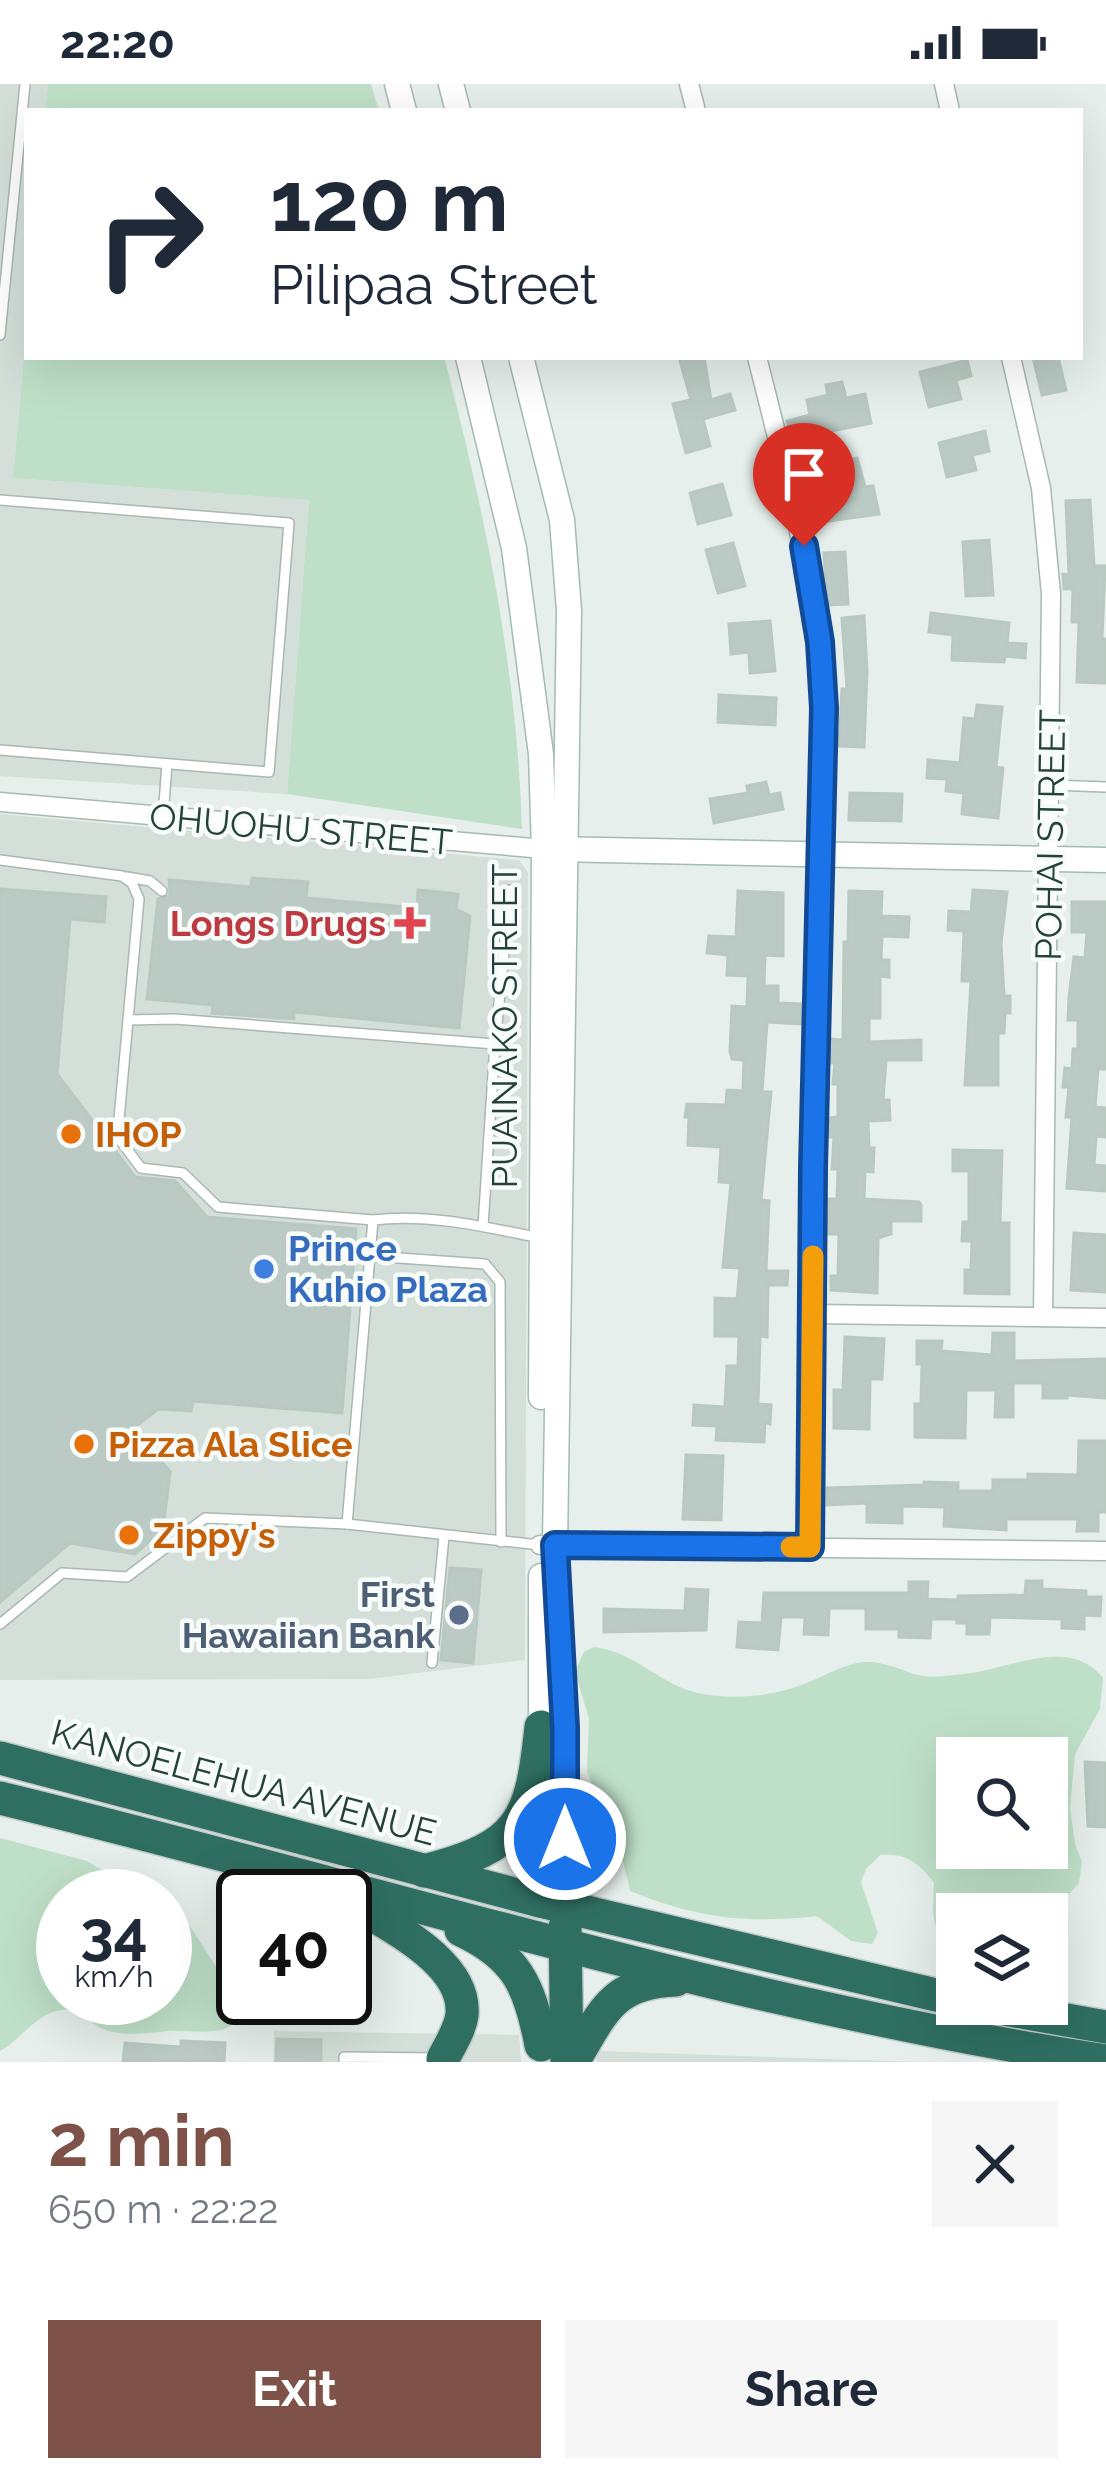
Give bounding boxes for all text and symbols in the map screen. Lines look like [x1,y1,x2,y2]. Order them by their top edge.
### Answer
text: 22:20 [60,16,175,69]
text: 120 m [270,152,509,251]
icon: right [72,156,228,312]
text: Pilipaa Street [270,253,597,317]
pin [753,423,855,546]
icon: arrive [771,441,837,507]
street label: POHAI STREET [1027,709,1073,961]
street label: OHUOHU STREET [148,795,454,863]
street label: PUAINAKO STREET [483,863,525,1188]
place label: Longs Drugs [170,902,386,944]
marker: Longs Drugs [397,910,423,936]
place label: IHOP [95,1113,182,1155]
marker: IHOP [58,1121,84,1147]
place label: Prince Kuhio Plaza [288,1227,488,1310]
marker: Prince Kuhio Plaza [251,1256,277,1282]
place label: Pizza Ala Slice [108,1423,352,1465]
marker: Pizza Ala Slice [71,1431,97,1457]
place label: Zippy's [153,1514,275,1556]
marker: Zippy's [116,1522,142,1548]
place label: First Hawaiian Bank [182,1573,436,1656]
marker: First Hawaiian Bank [446,1602,472,1628]
street label: KANOELEHUA AVENUE [47,1710,441,1854]
map controls [936,1737,1068,2025]
button: search [936,1737,1068,1869]
position arrow [502,1776,628,1902]
speed limit sign: 40 [216,1869,372,2025]
button: layers [936,1893,1068,2025]
text: 34 [80,1897,148,1967]
text: km/h [74,1959,154,1994]
text: 2 min [48,2098,235,2183]
button: close [932,2101,1058,2227]
text: 650 m · 22:22 [48,2186,278,2232]
button: Exit [48,2320,541,2458]
button: Share [565,2320,1058,2458]

